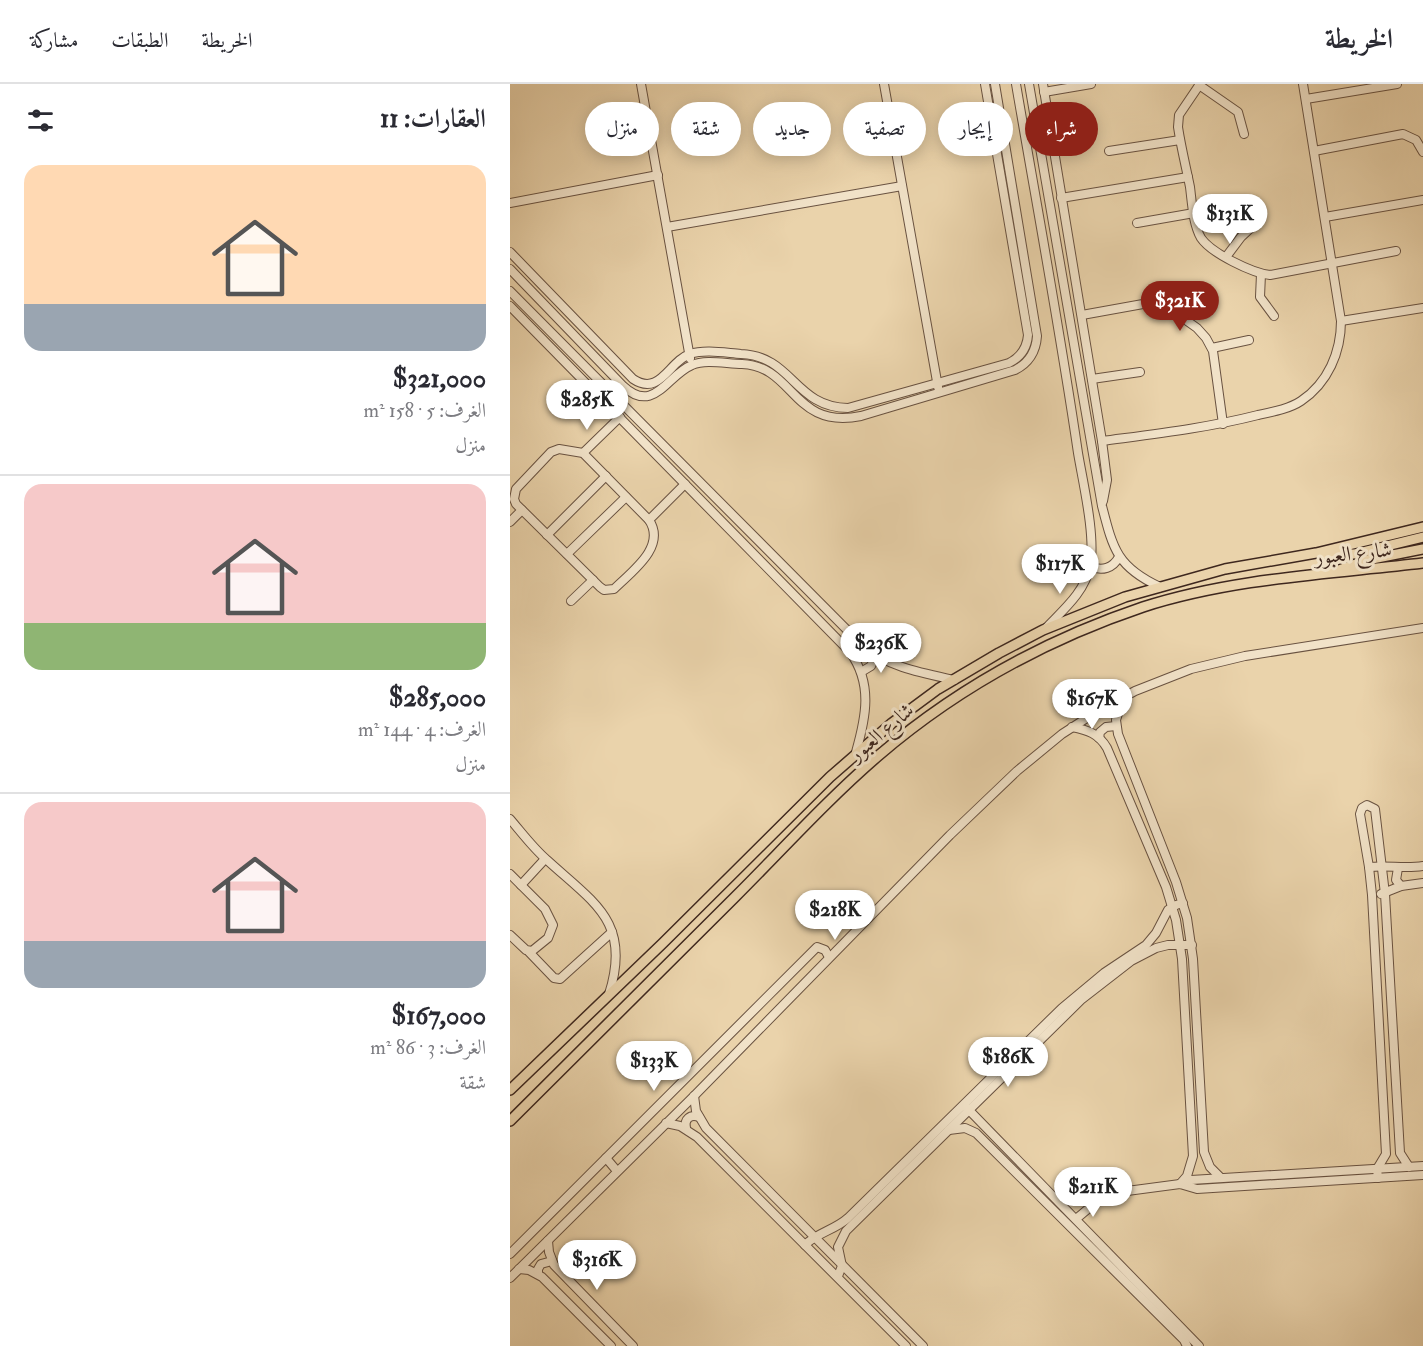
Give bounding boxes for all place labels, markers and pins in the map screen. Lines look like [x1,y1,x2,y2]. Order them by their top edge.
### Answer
pin: $131K [1188,194,1272,245]
pin: $321K [1138,281,1222,332]
pin: $285K [545,380,629,431]
pin: $117K [1018,544,1102,595]
pin: $236K [839,623,923,674]
pin: $167K [1050,679,1134,730]
pin: $218K [793,890,877,941]
pin: $186K [966,1037,1050,1088]
pin: $133K [612,1041,696,1092]
pin: $211K [1051,1167,1135,1218]
pin: $316K [555,1240,639,1291]

